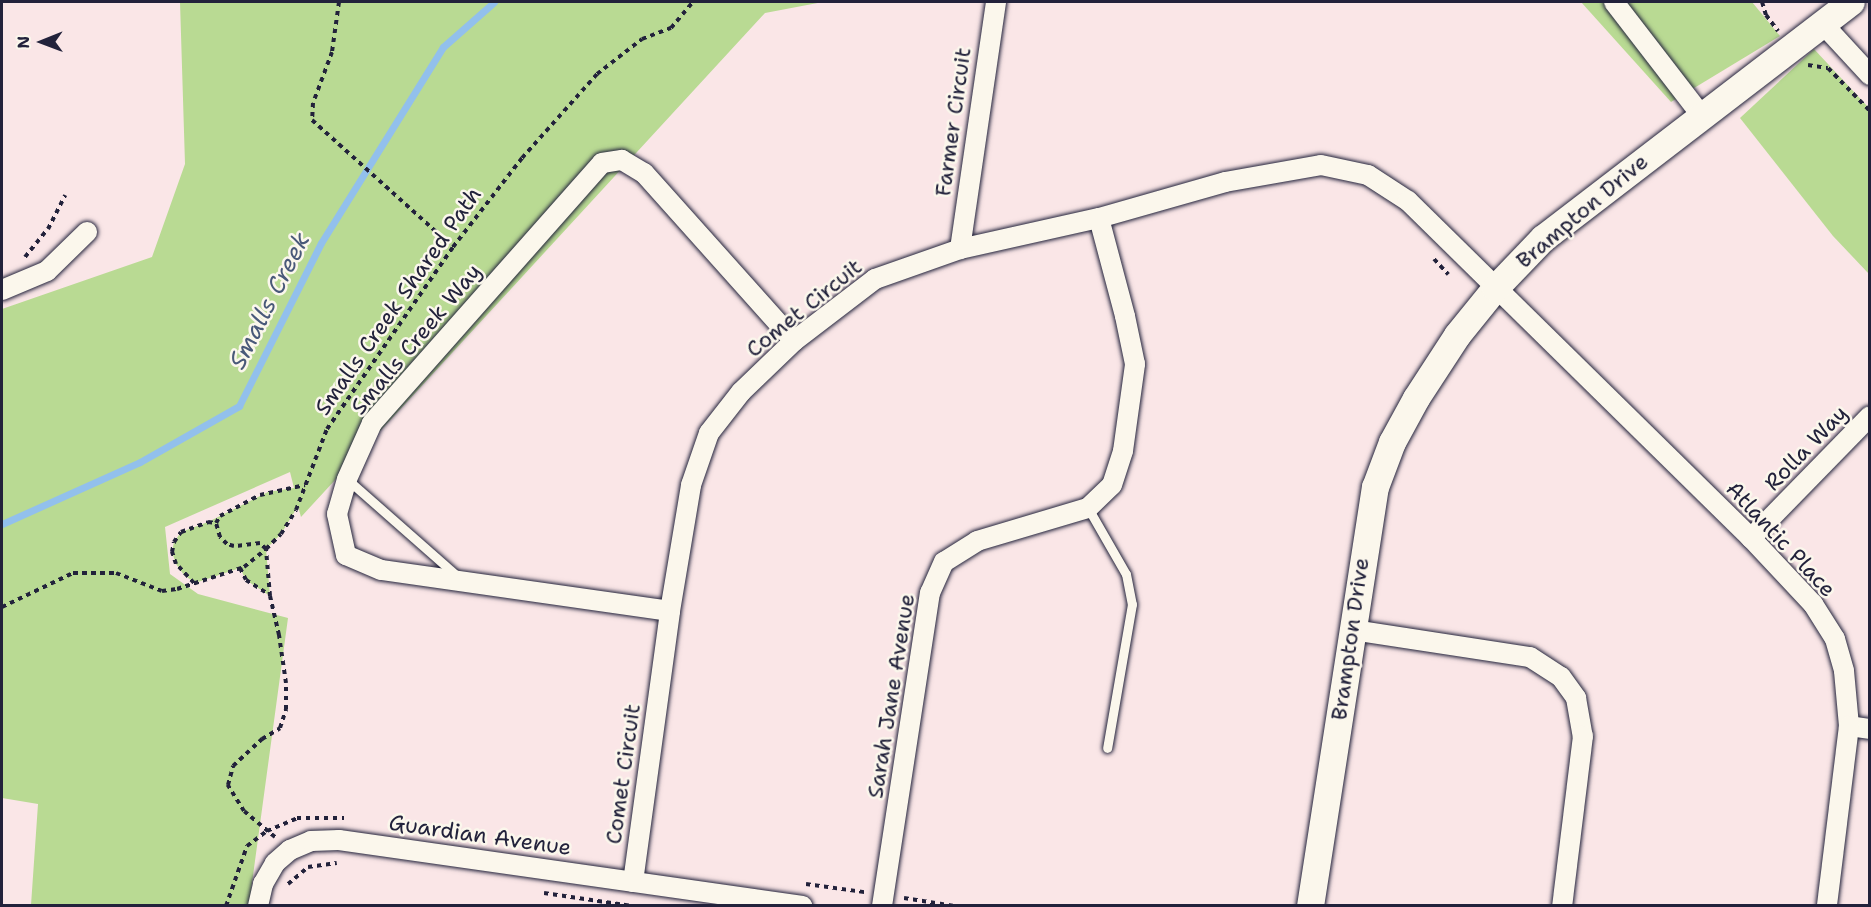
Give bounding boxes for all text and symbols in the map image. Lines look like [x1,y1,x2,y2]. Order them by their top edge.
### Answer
north arrow [12,12,72,72]
text: N [13,36,34,49]
street label: Farmer Circuit [929,46,977,198]
street label: Brampton Drive [1511,148,1653,274]
street label: Smalls Creek Shared Path [309,182,487,420]
water label: Smalls Creek [223,228,317,374]
street label: Comet Circuit [741,253,867,363]
street label: Smalls Creek Way [345,258,487,420]
street label: Rolla Way [1759,400,1853,496]
street label: Atlantic Place [1721,476,1841,602]
street label: Brampton Drive [1326,556,1374,722]
street label: Sarah Jane Avenue [862,592,920,800]
street label: Comet Circuit [600,702,646,846]
street label: Guardian Avenue [387,809,573,861]

